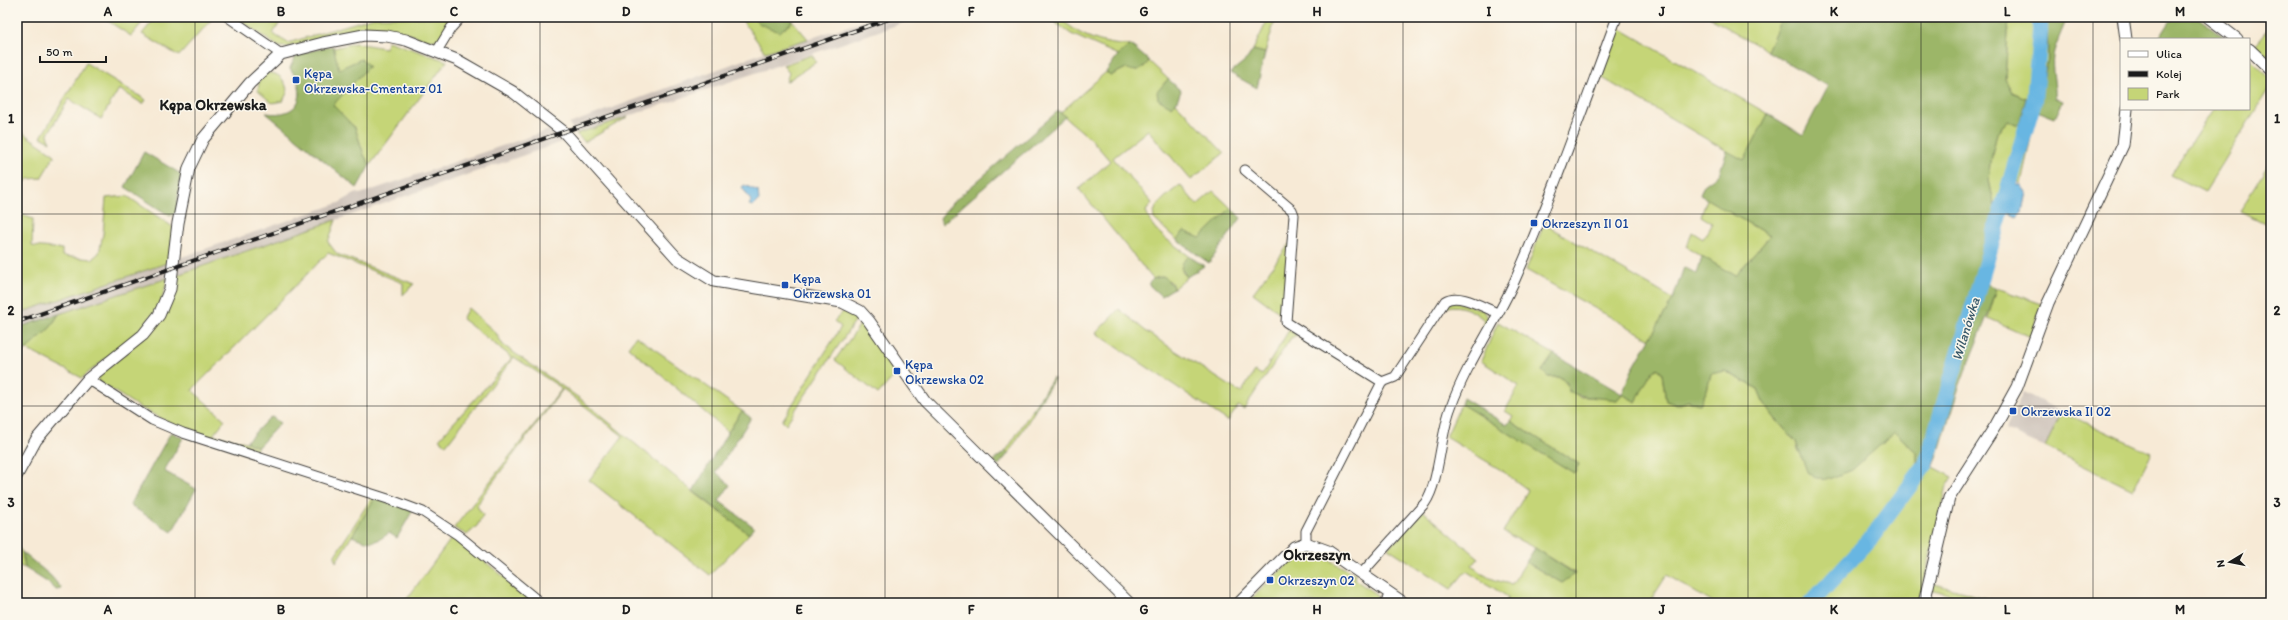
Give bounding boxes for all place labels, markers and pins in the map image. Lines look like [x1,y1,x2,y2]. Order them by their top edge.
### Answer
place label: Kępa Okrzewska-Cmentarz 01 [304,66,442,96]
marker: Kępa Okrzewska-Cmentarz 01 [291,75,301,85]
place label: Okrzeszyn II 01 [1542,216,1629,231]
marker: Okrzeszyn II 01 [1529,218,1539,228]
place label: Kępa Okrzewska 01 [793,271,871,301]
marker: Kępa Okrzewska 01 [780,280,790,290]
place label: Kępa Okrzewska 02 [905,357,984,387]
marker: Kępa Okrzewska 02 [892,366,902,376]
place label: Okrzewska II 02 [2021,404,2111,419]
marker: Okrzewska II 02 [2008,406,2018,416]
place label: Okrzeszyn 02 [1278,573,1354,588]
marker: Okrzeszyn 02 [1265,575,1275,585]

